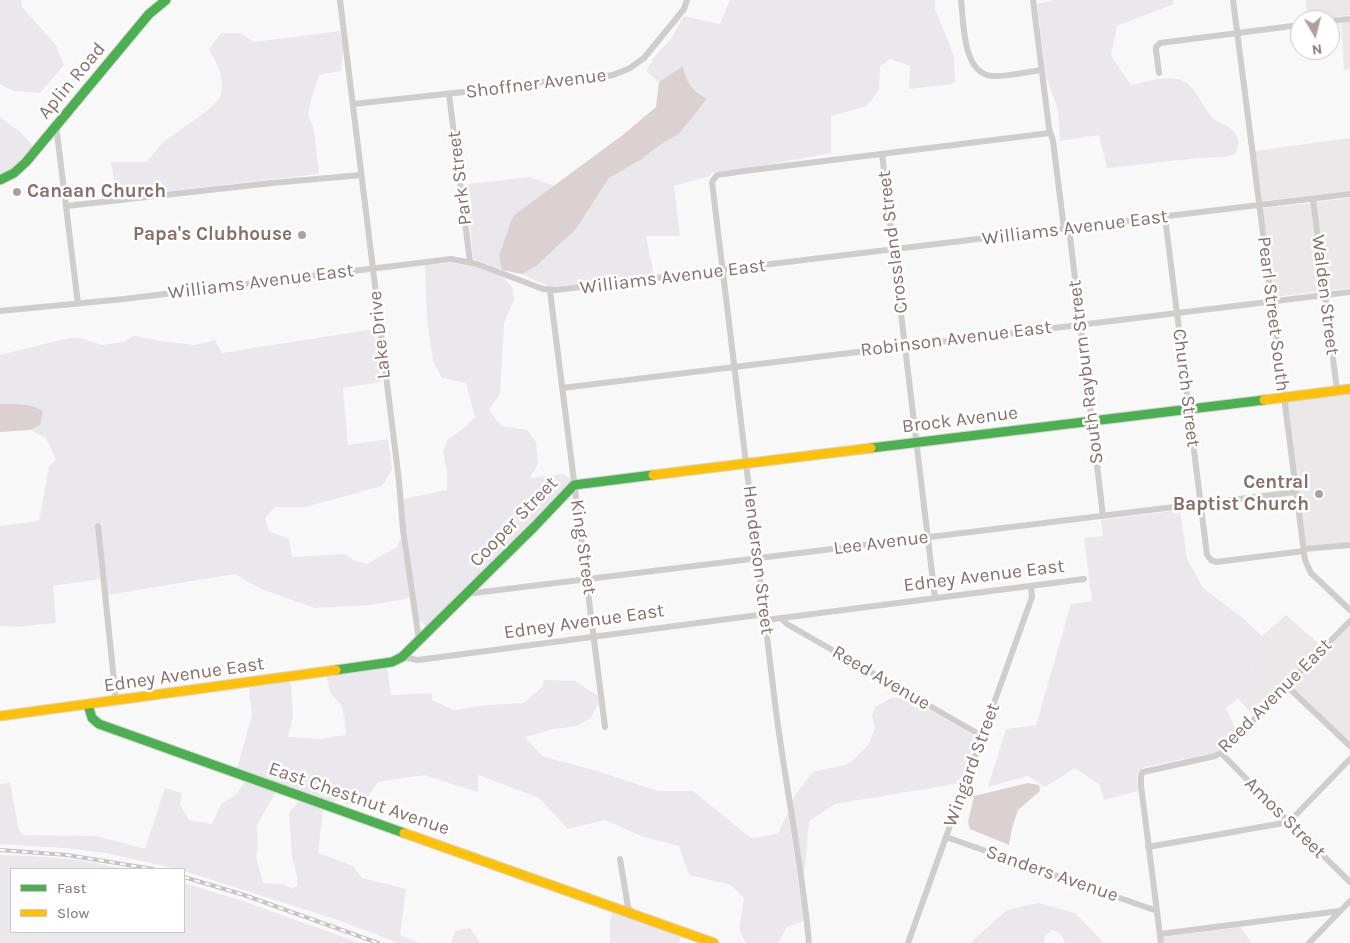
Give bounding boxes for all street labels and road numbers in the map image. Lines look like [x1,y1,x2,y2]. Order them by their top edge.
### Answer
street label: Aplin Road [33,38,111,124]
street label: Shoffner Avenue [464,64,608,104]
street label: Park Street [443,129,477,227]
street label: Crossland Street [873,169,913,315]
street label: Williams Avenue East [981,205,1169,251]
street label: Walden Street [1306,233,1344,357]
street label: Pearl Street South [1252,235,1294,393]
street label: Williams Avenue East [579,254,767,300]
street label: Williams Avenue East [167,259,355,305]
street label: South Rayburn Street [1063,279,1109,465]
street label: Lake Drive [364,290,396,380]
street label: Robinson Avenue East [859,316,1053,362]
street label: Church Street [1167,327,1205,449]
street label: Brock Avenue [901,402,1019,438]
street label: Cooper Street [465,472,563,572]
street label: Henderson Street [738,484,778,636]
street label: King Street [565,498,601,596]
street label: Lee Avenue [832,526,930,560]
street label: Edney Avenue East [902,555,1066,597]
street label: Edney Avenue East [502,599,666,645]
street label: Reed Avenue East [1213,634,1337,758]
street label: Reed Avenue [828,641,934,715]
street label: Edney Avenue East [102,652,266,698]
street label: Wingard Street [939,700,1005,830]
street label: East Chestnut Avenue [265,757,453,841]
street label: Amos Street [1240,773,1330,863]
street label: Sanders Avenue [983,841,1121,907]

